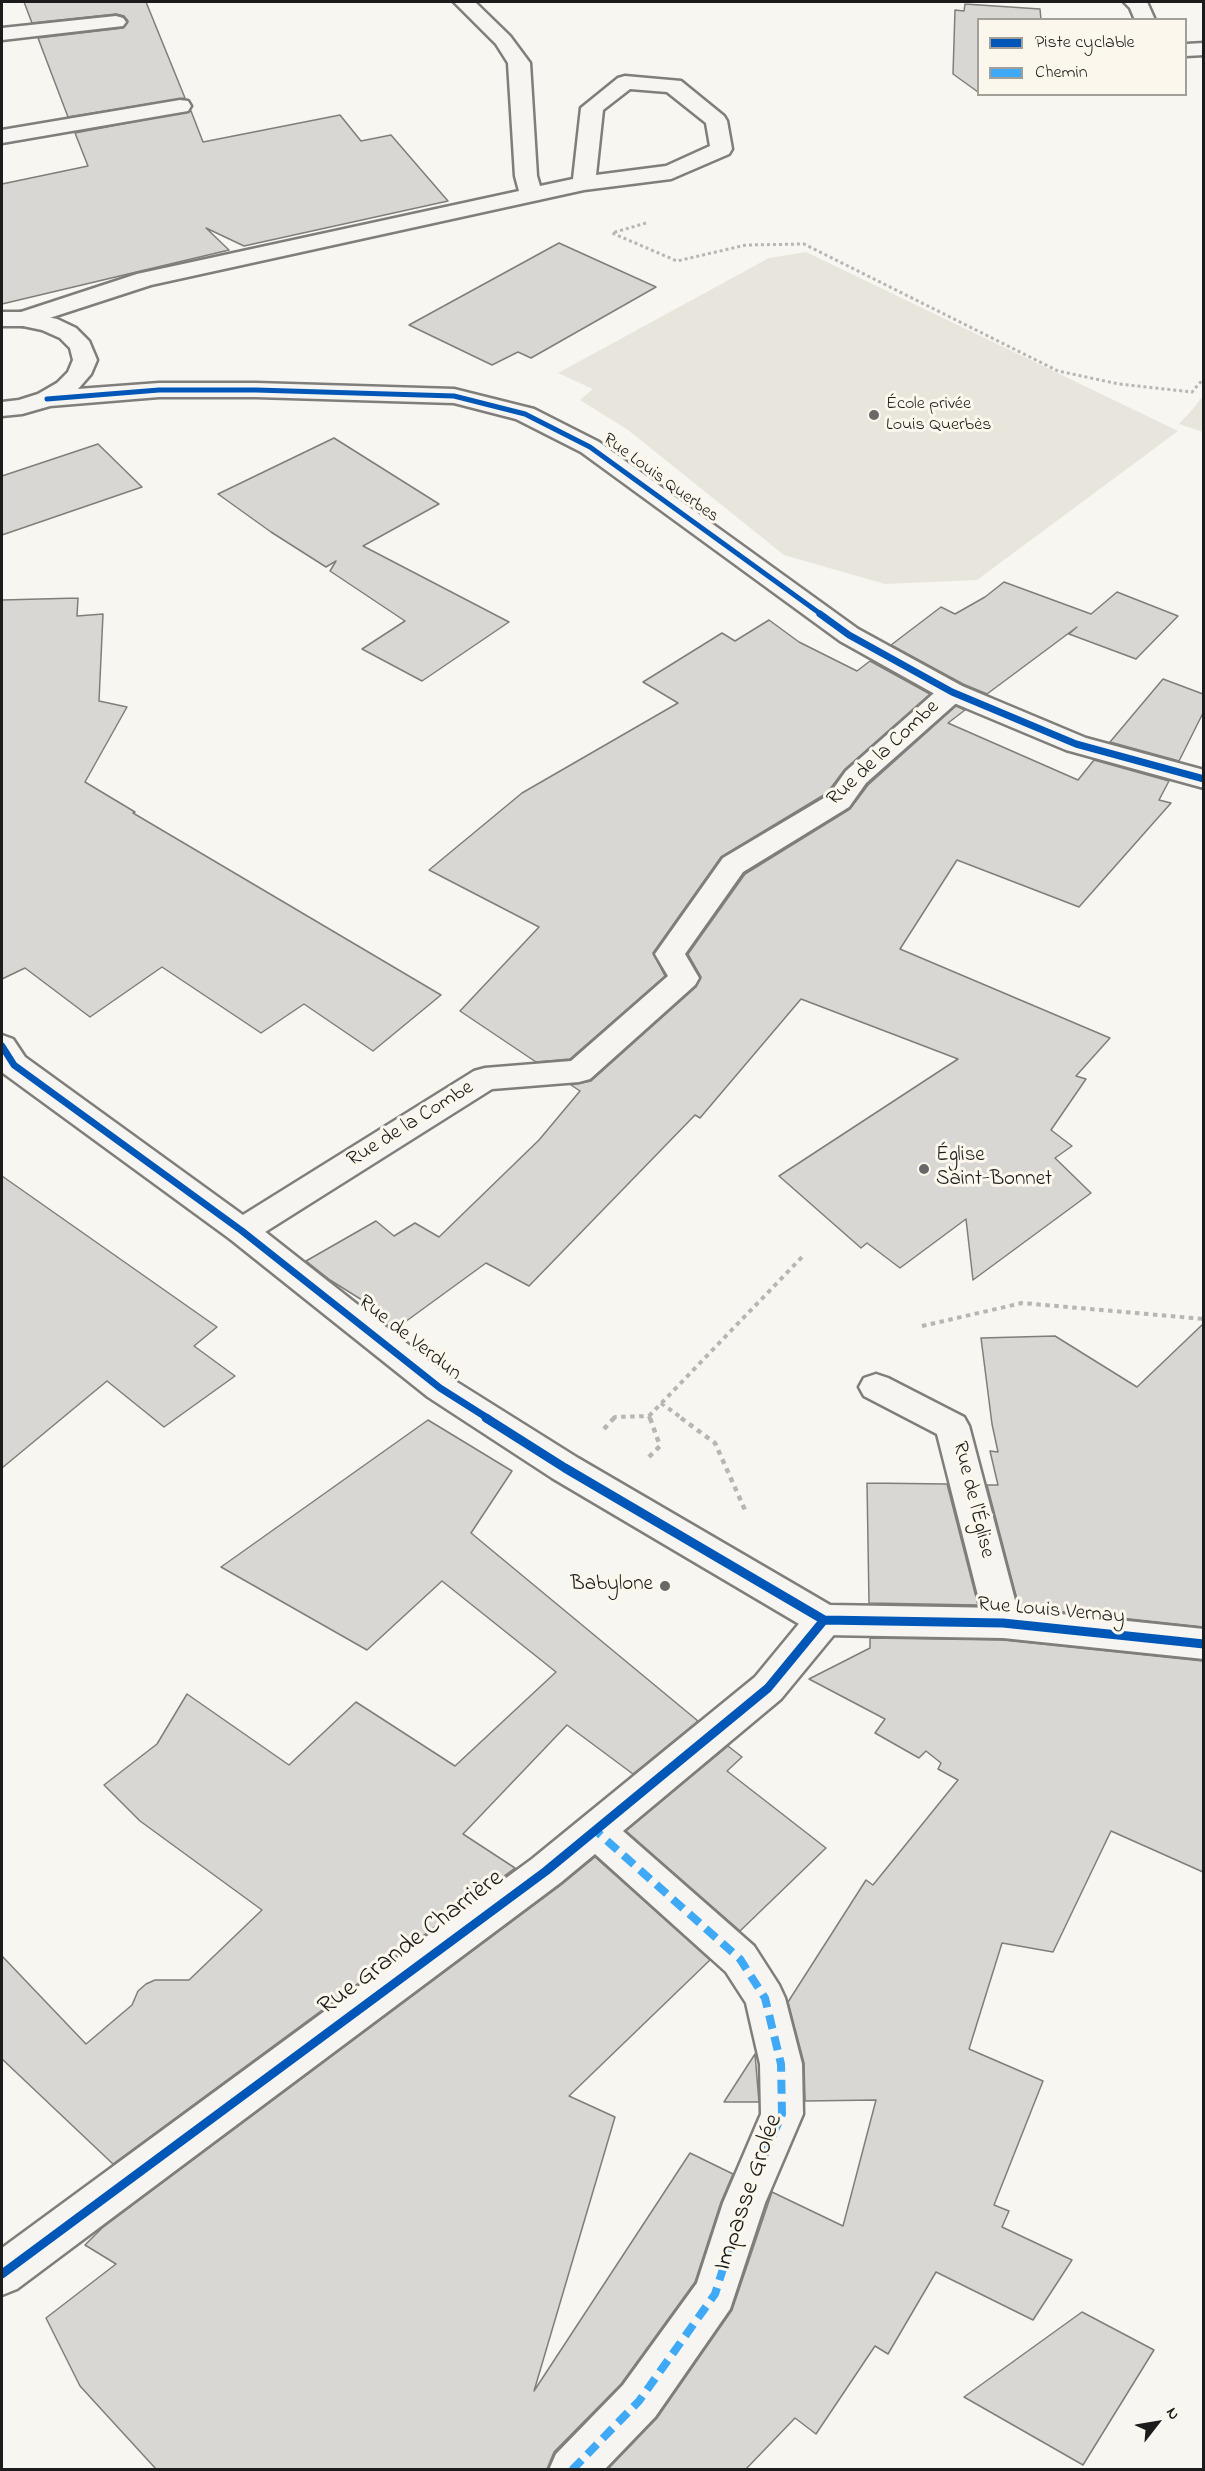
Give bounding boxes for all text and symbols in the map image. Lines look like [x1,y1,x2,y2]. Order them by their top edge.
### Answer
legend [977,18,1187,96]
text: Piste cyclable [1035,30,1135,56]
text: Chemin [1035,60,1088,86]
place label: École privée Louis Querbès [886,394,991,436]
marker: École privée Louis Querbès [867,408,881,422]
street label: Rue Louis Querbes [598,430,722,528]
street label: Rue de la Combe [823,696,945,812]
street label: Rue de la Combe [343,1076,479,1174]
place label: Église Saint-Bonnet [936,1144,1052,1194]
marker: Église Saint-Bonnet [917,1162,931,1176]
street label: Rue de Verdun [352,1291,466,1387]
street label: Rue de l'Église [945,1439,999,1561]
place label: Babylone [571,1573,653,1599]
marker: Babylone [658,1579,672,1593]
street label: Rue Louis Vernay [976,1593,1126,1631]
street label: Rue Grande Charrière [313,1864,511,2024]
street label: Impasse Grolée [709,2110,791,2276]
north arrow [1127,2393,1187,2453]
text: N [1159,2403,1185,2425]

